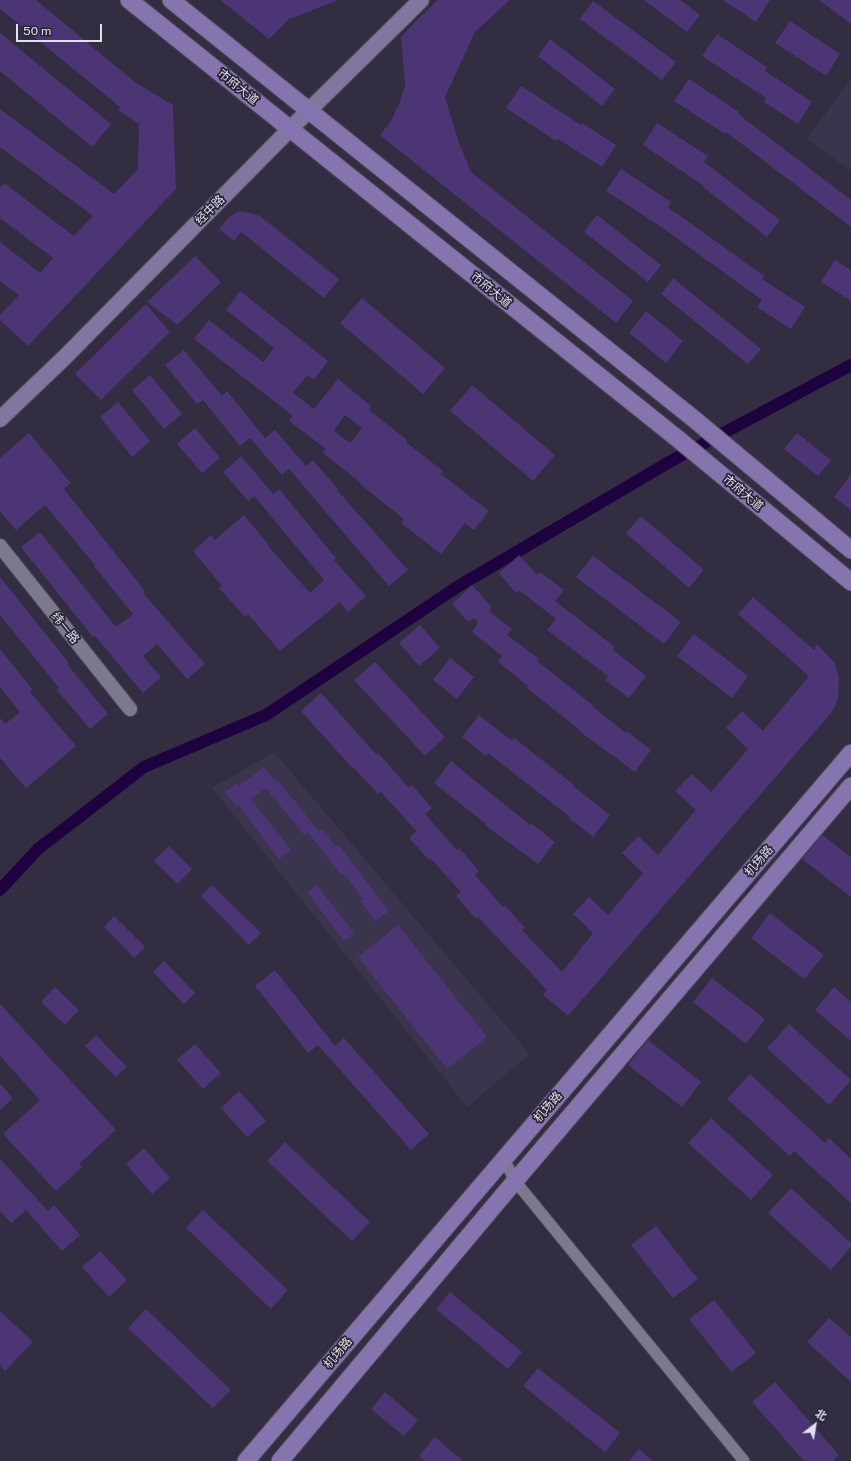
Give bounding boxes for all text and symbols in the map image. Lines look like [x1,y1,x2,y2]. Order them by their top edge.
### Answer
scale bar [18,16,104,42]
text: 50 m [23,24,51,38]
street label: 市府大道 [215,66,261,108]
street label: 经中路 [192,192,228,228]
street label: 市府大道 [468,269,514,311]
street label: 市府大道 [720,472,766,514]
street label: 纬一路 [48,609,82,647]
street label: 机场路 [742,843,776,879]
street label: 机场路 [531,1089,565,1125]
street label: 机场路 [321,1335,355,1371]
north arrow [795,1405,835,1445]
text: 北 [813,1407,829,1423]

